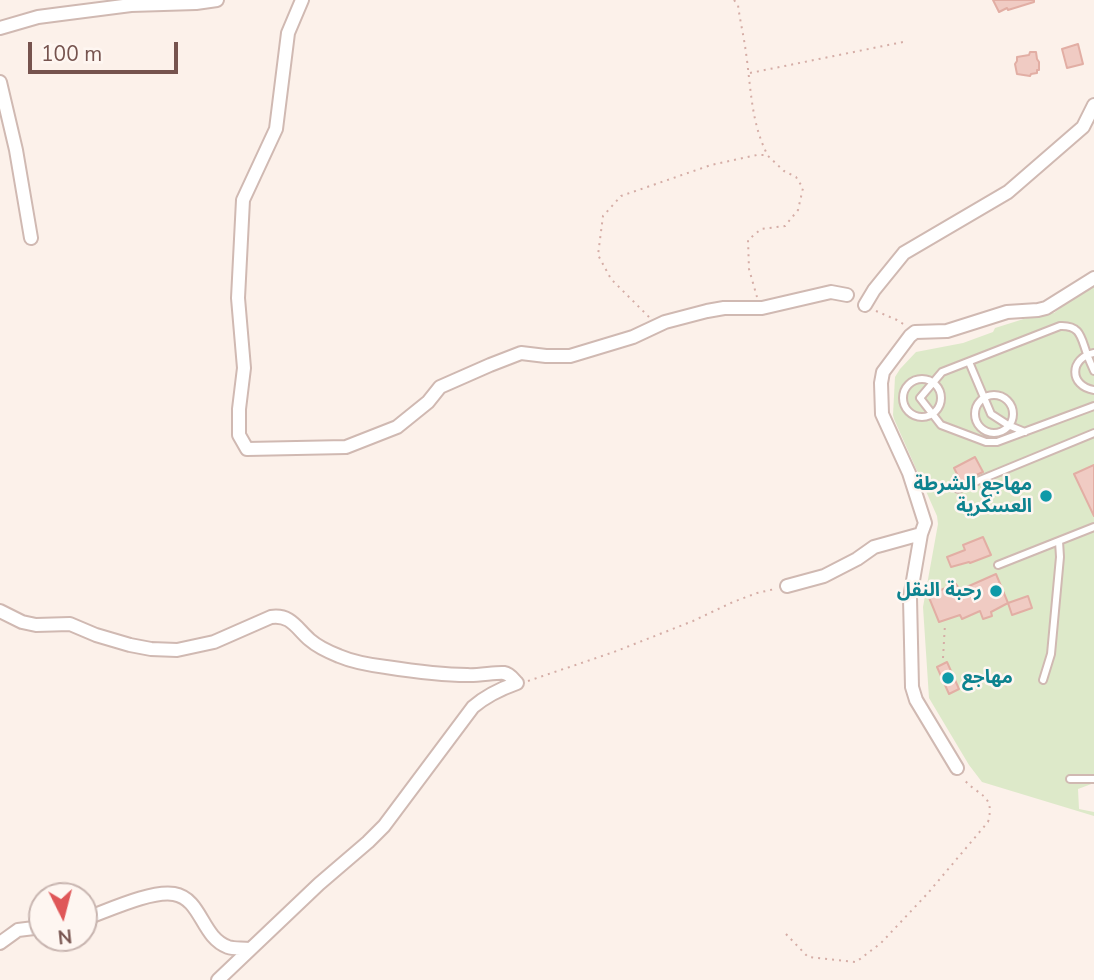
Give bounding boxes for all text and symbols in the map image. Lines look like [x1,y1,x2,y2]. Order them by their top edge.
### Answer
scale bar [32,28,182,72]
text: 100 m [41,40,102,68]
place label: مهاجع الشرطة العسكرية [913,474,1032,518]
marker: مهاجع الشرطة العسكرية [1038,488,1054,504]
place label: رحبة النقل [897,580,982,602]
marker: رحبة النقل [988,583,1004,599]
place label: مهاجع [962,667,1013,689]
marker: مهاجع [940,670,956,686]
north arrow [28,882,98,952]
text: N [57,922,73,950]

